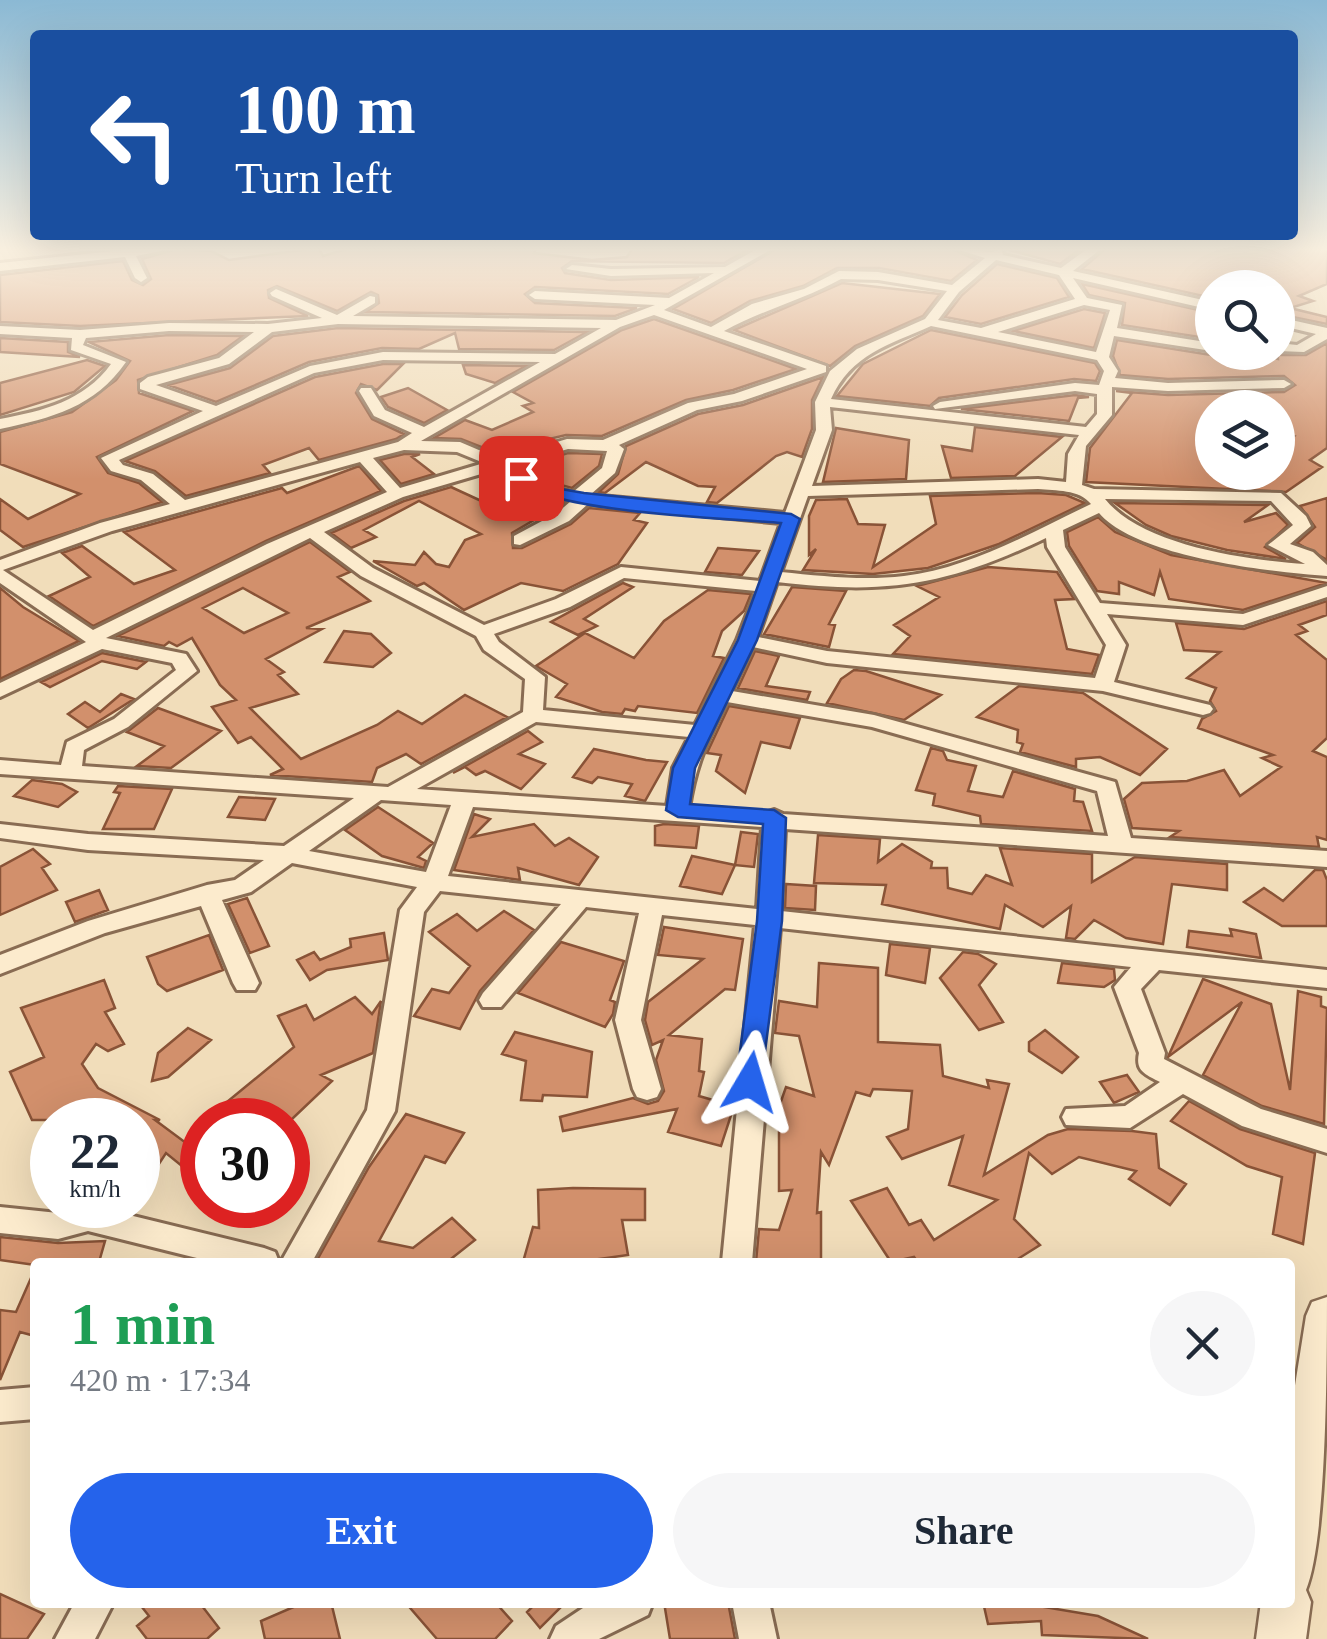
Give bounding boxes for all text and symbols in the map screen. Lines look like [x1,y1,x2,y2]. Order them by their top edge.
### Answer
icon: left [70,70,200,200]
text: 100 m [235,71,416,148]
text: Turn left [235,153,392,203]
map controls [1195,270,1295,490]
button: search [1195,270,1295,370]
button: layers [1195,390,1295,490]
pin [479,436,564,521]
icon: arrive [494,451,549,506]
position arrow [698,1030,802,1134]
speed limit sign: 30 [180,1098,310,1228]
text: 22 [70,1123,120,1179]
text: km/h [69,1175,121,1202]
text: 1 min [70,1291,215,1357]
button: close [1150,1291,1255,1396]
text: 420 m · 17:34 [70,1362,250,1398]
button: Exit [70,1473,653,1588]
button: Share [673,1473,1255,1588]

